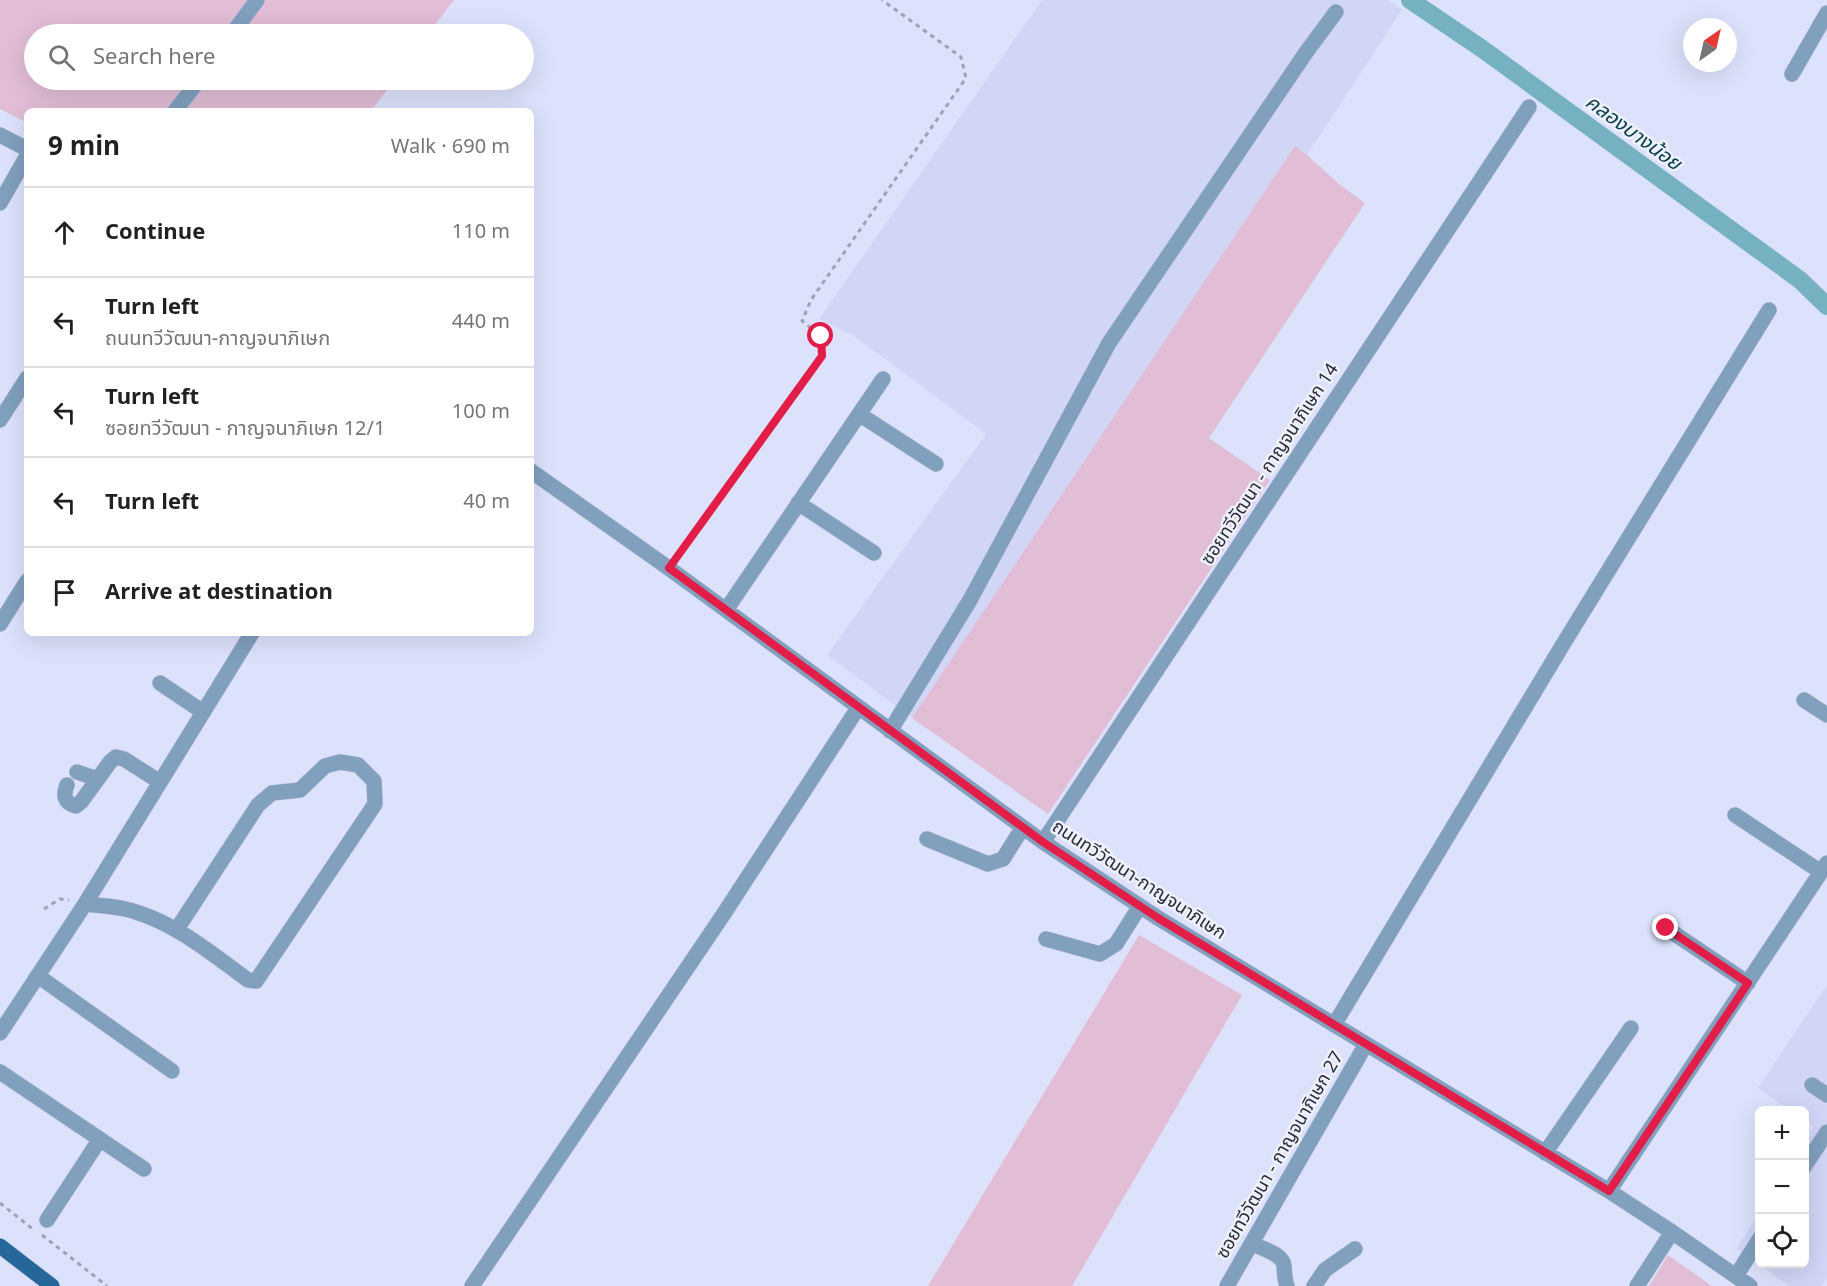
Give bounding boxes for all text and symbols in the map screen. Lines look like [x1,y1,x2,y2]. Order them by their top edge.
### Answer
north arrow [1683,18,1737,72]
search box [24,24,534,90]
icon: search [45,41,78,74]
text: Search here [93,41,215,74]
water label: คลองบางน้อย [1579,88,1689,179]
text: 9 min [48,127,120,167]
text: Walk · 690 m [391,132,510,162]
icon: ahead [48,216,81,249]
text: Continue [105,216,205,249]
text: 110 m [452,217,510,247]
text: Turn left [105,291,199,324]
icon: left [48,306,81,339]
text: 440 m [452,307,510,337]
route start [807,322,833,348]
text: ถนนทวีวัฒนา-กาญจนาภิเษก [105,324,330,354]
street label: ซอยทวีวัฒนา - กาญจนาภิเษก 14 [1195,358,1345,570]
text: Turn left [105,381,199,414]
icon: left [48,396,81,429]
text: 100 m [452,397,510,427]
text: ซอยทวีวัฒนา - กาญจนาภิเษก 12/1 [105,414,385,444]
icon: left [48,486,81,519]
text: Turn left [105,486,199,519]
text: 40 m [463,487,510,517]
icon: arrive [48,576,81,609]
text: Arrive at destination [105,576,333,609]
street label: ถนนทวีวัฒนา-กาญจนาภิเษก [1047,813,1231,947]
route end [1652,914,1678,940]
street label: ซอยทวีวัฒนา - กาญจนาภิเษก 27 [1209,1046,1351,1264]
map controls [1755,1106,1809,1268]
button: + [1755,1106,1809,1160]
button: − [1755,1160,1809,1214]
button: locate [1755,1214,1809,1268]

